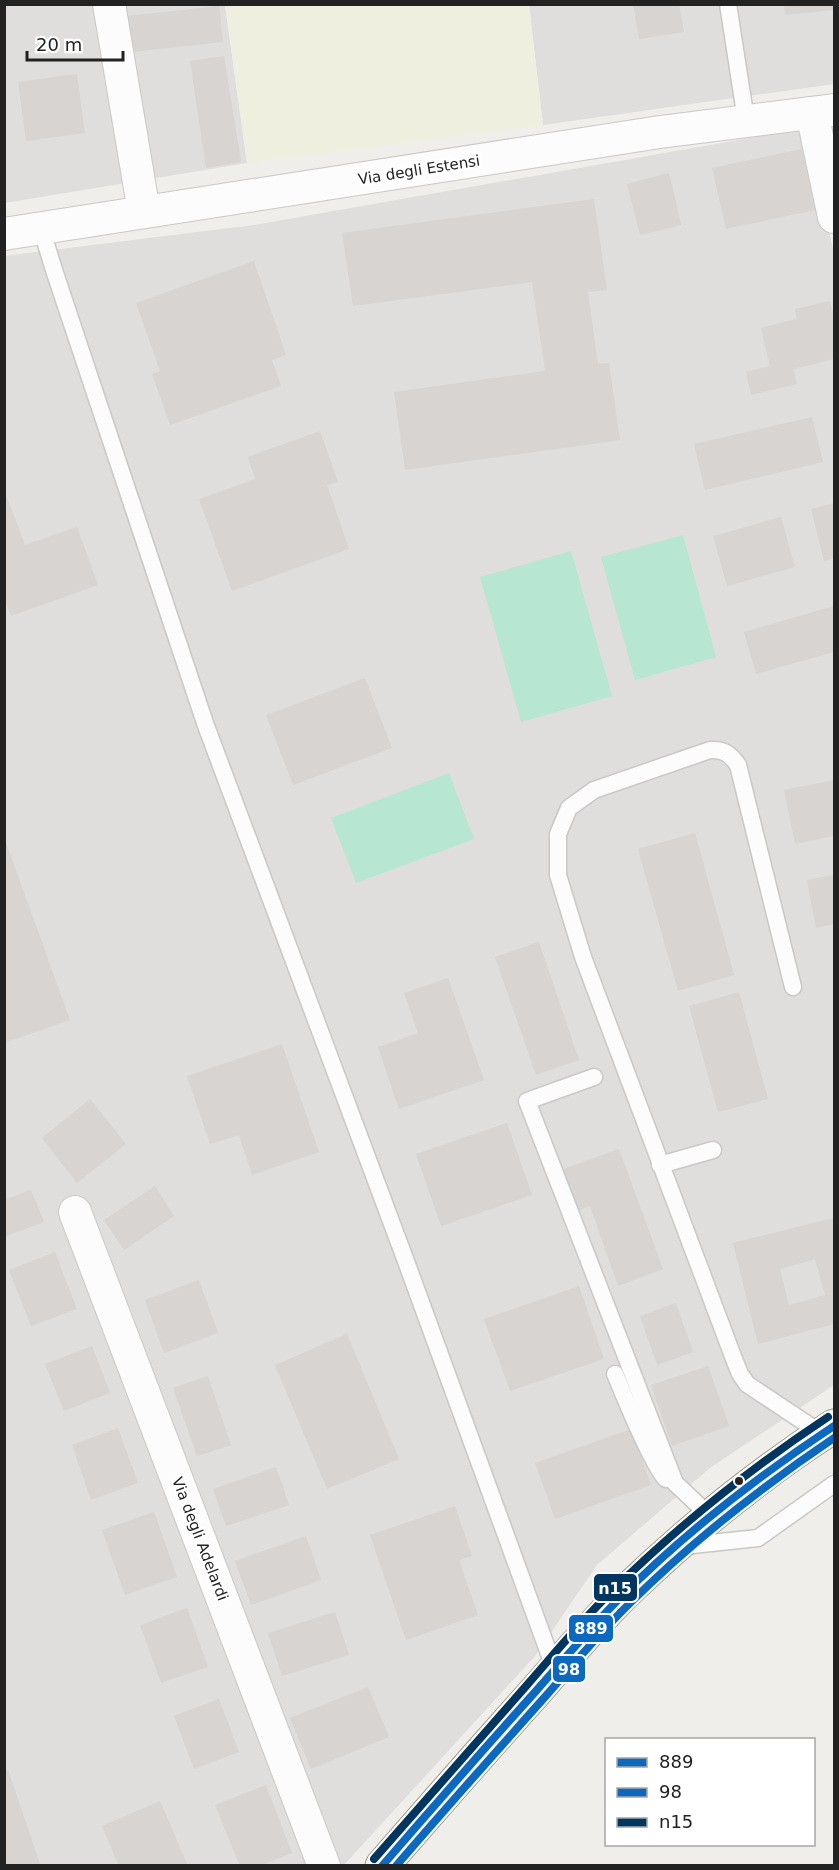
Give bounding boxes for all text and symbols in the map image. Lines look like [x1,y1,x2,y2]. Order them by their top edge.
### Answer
scale bar [27,24,123,62]
text: 20 m [36,34,82,55]
street label: Via degli Estensi [357,151,481,189]
street label: Via degli Adelardi [168,1475,232,1603]
unlabelled marker [733,1475,745,1487]
line badge: n15 [593,1573,638,1602]
text: n15 [598,1579,632,1598]
line badge: 889 [568,1614,614,1643]
text: 889 [574,1619,608,1638]
line badge: 98 [552,1655,586,1683]
text: 98 [558,1660,580,1679]
legend [605,1738,815,1846]
text: 889 [659,1751,693,1772]
text: 98 [659,1781,682,1802]
text: n15 [659,1811,693,1832]

